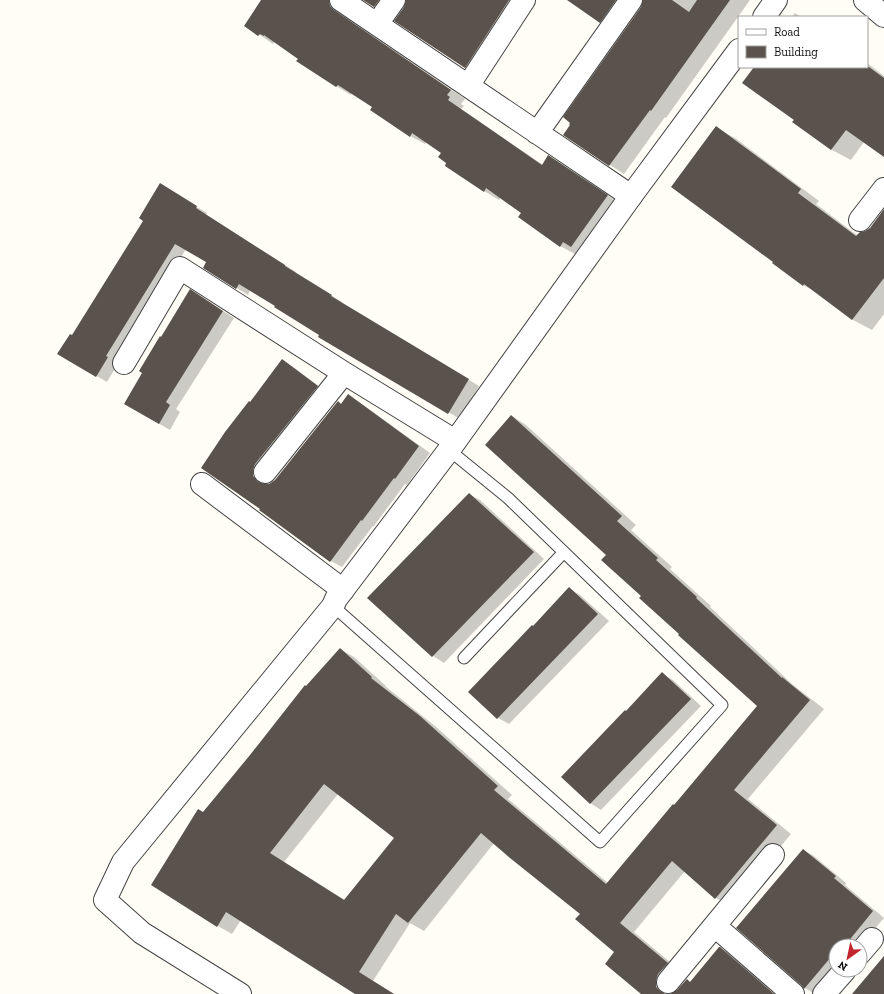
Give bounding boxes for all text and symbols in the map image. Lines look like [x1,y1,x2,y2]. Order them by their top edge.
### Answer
legend [738,16,868,68]
text: Road [774,25,800,39]
text: Building [774,45,818,59]
north arrow [828,938,868,978]
text: N [835,958,850,974]

